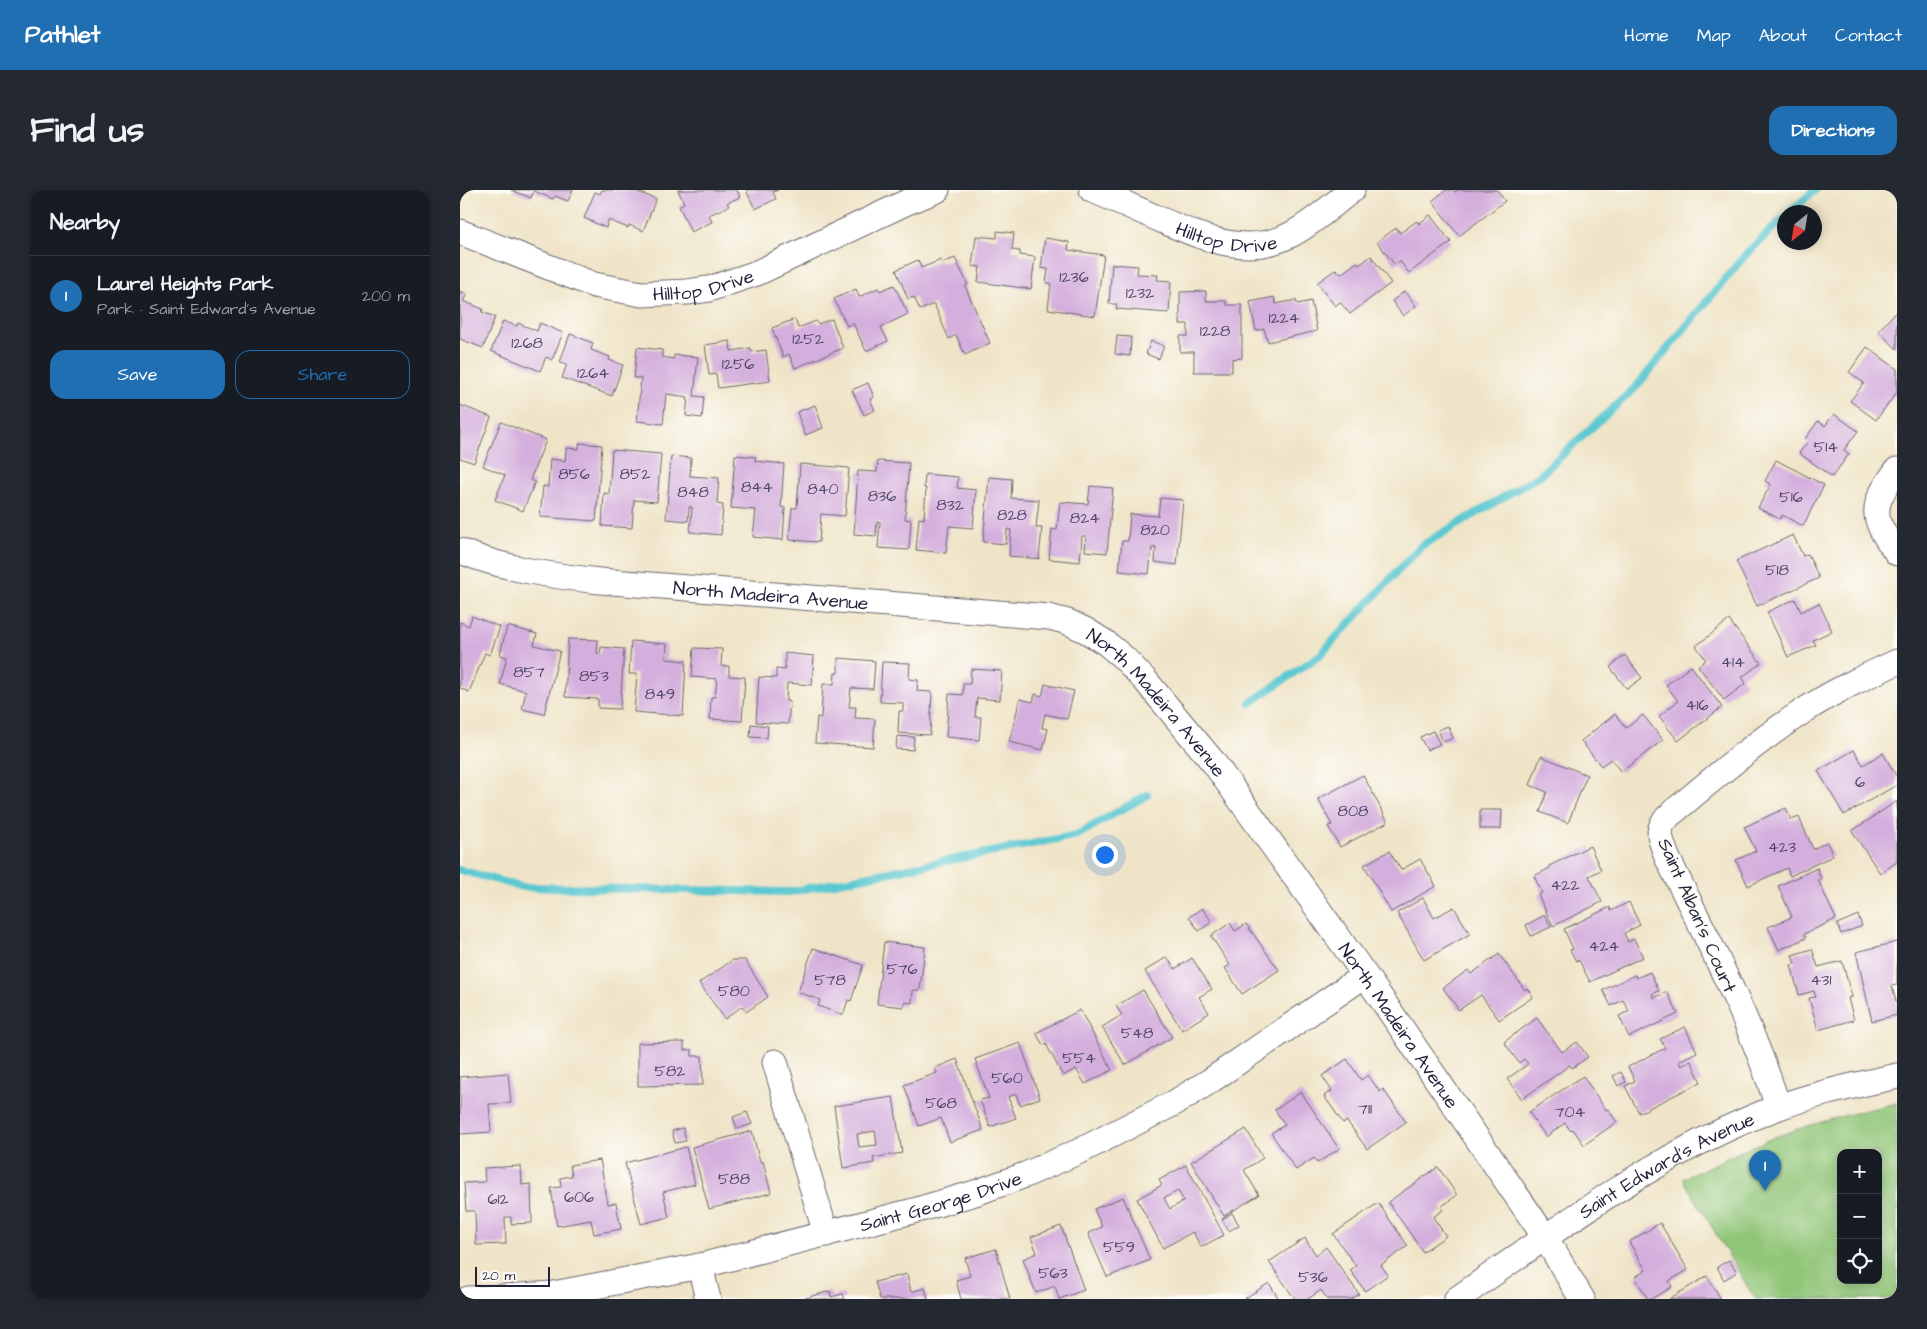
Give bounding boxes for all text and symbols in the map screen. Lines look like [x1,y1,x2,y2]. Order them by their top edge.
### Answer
text: Pathlet [25,18,101,52]
text: Home [1624,23,1669,48]
text: Map [1697,23,1731,48]
text: About [1759,23,1807,48]
text: Contact [1835,23,1902,48]
text: Find us [30,106,144,155]
button: Directions [1769,106,1897,155]
north arrow [1777,205,1822,250]
text: Nearby [50,208,120,237]
street label: Hilltop Drive [1171,216,1280,260]
street label: Hilltop Drive [652,263,758,309]
house number: 1236 [1059,266,1089,288]
text: Laurel Heights Park [97,271,273,298]
house number: 1232 [1126,282,1154,304]
text: 1 [65,285,67,307]
text: 200 m [362,285,410,307]
text: Park · Saint Edward's Avenue [97,298,316,320]
house number: 1224 [1268,307,1300,329]
house number: 1228 [1200,320,1230,342]
house number: 1252 [792,328,824,350]
house number: 1268 [511,332,543,354]
button: Save [50,350,225,399]
button: Share [235,350,410,399]
house number: 1256 [722,353,754,375]
house number: 1264 [577,362,609,384]
house number: 514 [1814,436,1838,458]
house number: 856 [558,463,590,485]
house number: 852 [620,463,650,485]
house number: 844 [741,476,773,498]
house number: 840 [807,478,839,500]
house number: 848 [677,481,709,503]
house number: 836 [868,485,896,507]
house number: 516 [1779,486,1803,508]
house number: 832 [936,494,964,516]
house number: 828 [997,504,1027,526]
house number: 824 [1070,507,1100,529]
house number: 820 [1140,519,1170,541]
house number: 518 [1765,559,1789,581]
street label: North Madeira Avenue [672,575,869,617]
street label: North Madeira Avenue [1081,622,1232,783]
house number: 414 [1721,651,1745,673]
house number: 857 [513,661,545,683]
house number: 853 [579,665,609,687]
house number: 849 [645,683,675,705]
house number: 416 [1686,694,1708,716]
house number: 6 [1855,771,1865,793]
house number: 808 [1338,800,1368,822]
street label: Saint Alban's Court [1650,834,1743,998]
house number: 423 [1768,836,1796,858]
your location [1092,842,1118,868]
house number: 422 [1550,874,1580,896]
house number: 424 [1589,935,1620,957]
street label: North Madeira Avenue [1331,938,1465,1114]
house number: 576 [886,958,918,980]
house number: 578 [814,969,846,991]
house number: 431 [1810,969,1832,991]
house number: 580 [718,980,750,1002]
house number: 548 [1121,1022,1153,1044]
house number: 554 [1062,1047,1096,1069]
house number: 582 [655,1060,685,1082]
house number: 560 [991,1067,1023,1089]
house number: 568 [925,1092,957,1114]
house number: 711 [1358,1098,1372,1120]
house number: 704 [1555,1101,1586,1123]
street label: Saint Edward's Avenue [1574,1106,1759,1226]
map controls [1837,1149,1882,1284]
button: + [1837,1149,1882,1194]
pin: 1 [1749,1150,1781,1191]
street label: Saint George Drive [857,1165,1026,1239]
house number: 588 [718,1168,750,1190]
house number: 606 [564,1186,594,1208]
house number: 612 [487,1188,509,1210]
button: − [1837,1194,1882,1239]
house number: 559 [1103,1236,1135,1258]
button: locate [1837,1239,1882,1284]
house number: 563 [1038,1262,1068,1284]
scale bar [475,1264,550,1287]
text: 20 m [482,1266,515,1286]
house number: 536 [1298,1266,1328,1288]

